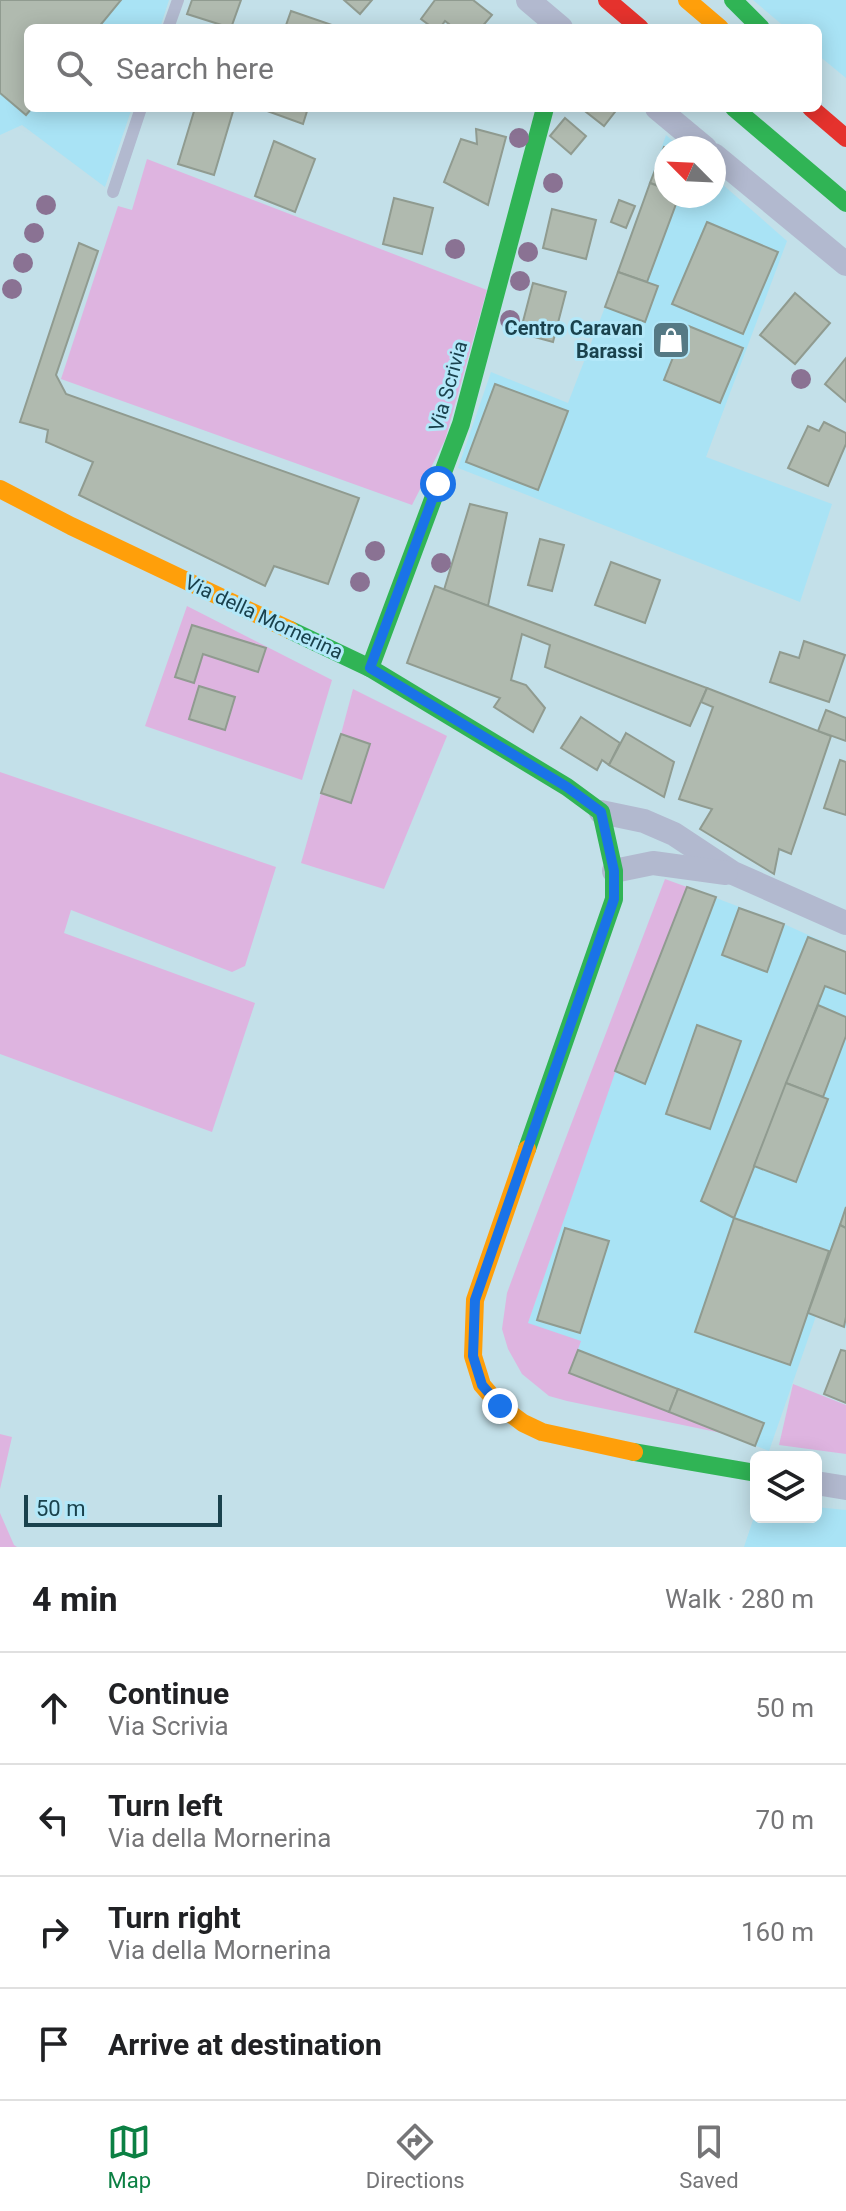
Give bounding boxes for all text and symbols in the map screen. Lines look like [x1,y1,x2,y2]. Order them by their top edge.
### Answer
search box [24,24,822,112]
icon: search [52,46,96,90]
text: Search here [116,51,274,86]
north arrow [654,136,726,208]
place label: Centro Caravan Barassi [505,316,643,363]
shop icon: Centro Caravan Barassi [650,319,692,361]
street label: Via Scrivia [424,338,472,434]
route start [420,466,456,502]
street label: Via della Mornerina [181,570,347,664]
route end [482,1388,518,1424]
map controls [750,1451,822,1523]
button: layers [750,1451,822,1523]
scale bar [24,1491,222,1527]
text: 50 m [36,1496,85,1521]
text: 4 min [32,1579,117,1619]
text: Walk · 280 m [665,1584,814,1614]
text: Continue [108,1676,229,1711]
icon: ahead [32,1686,76,1730]
text: 50 m [756,1693,814,1723]
text: Via Scrivia [108,1711,229,1741]
text: Turn left [108,1788,223,1823]
icon: left [32,1798,76,1842]
text: 70 m [756,1805,814,1835]
text: Via della Mornerina [108,1823,331,1853]
text: Turn right [108,1900,241,1935]
icon: right [32,1910,76,1954]
text: 160 m [741,1917,814,1947]
text: Via della Mornerina [108,1935,331,1965]
icon: arrive [32,2022,76,2066]
text: Arrive at destination [108,2027,382,2062]
tab: Map [107,2120,151,2193]
tab: Directions [366,2120,465,2193]
tab: Saved [679,2120,739,2193]

